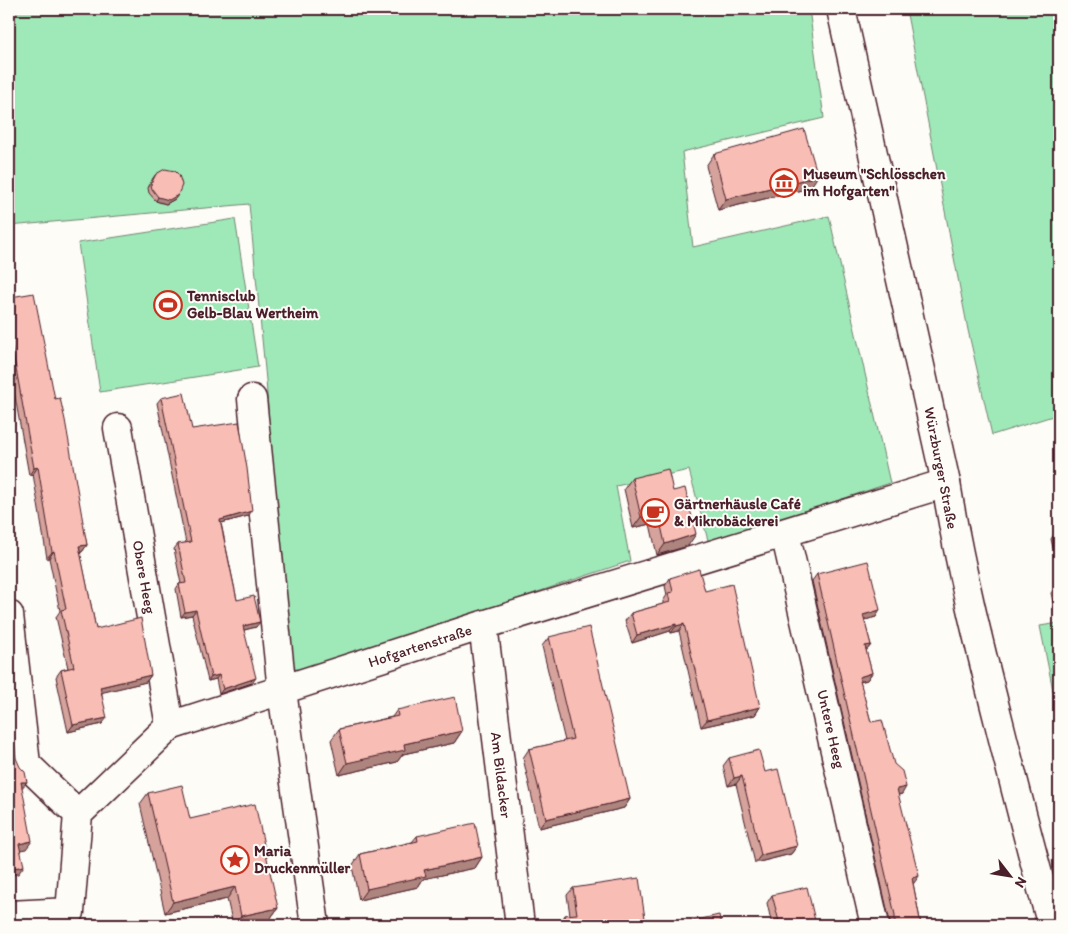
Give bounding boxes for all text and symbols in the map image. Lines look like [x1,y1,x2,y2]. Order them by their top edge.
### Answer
place label: Museum "Schlösschen im Hofgarten" [803,165,946,201]
museum icon: Museum "Schlösschen im Hofgarten" [769,168,799,198]
place label: Tennisclub Gelb-Blau Wertheim [186,287,319,322]
sports icon: Tennisclub Gelb-Blau Wertheim [153,290,183,320]
street label: Würzburger Straße [920,405,962,531]
place label: Gärtnerhäusle Café & Mikrobäckerei [674,495,801,530]
cafe icon: Gärtnerhäusle Café & Mikrobäckerei [640,498,670,528]
street label: Obere Heeg [129,539,159,616]
street label: Hofgartenstraße [366,621,474,671]
street label: Untere Heeg [813,688,849,770]
street label: Am Bildacker [487,731,515,819]
place label: Maria Druckenmüller [254,842,350,877]
place icon: Maria Druckenmüller [220,845,250,875]
north arrow [986,852,1036,902]
text: N [1011,874,1030,891]

